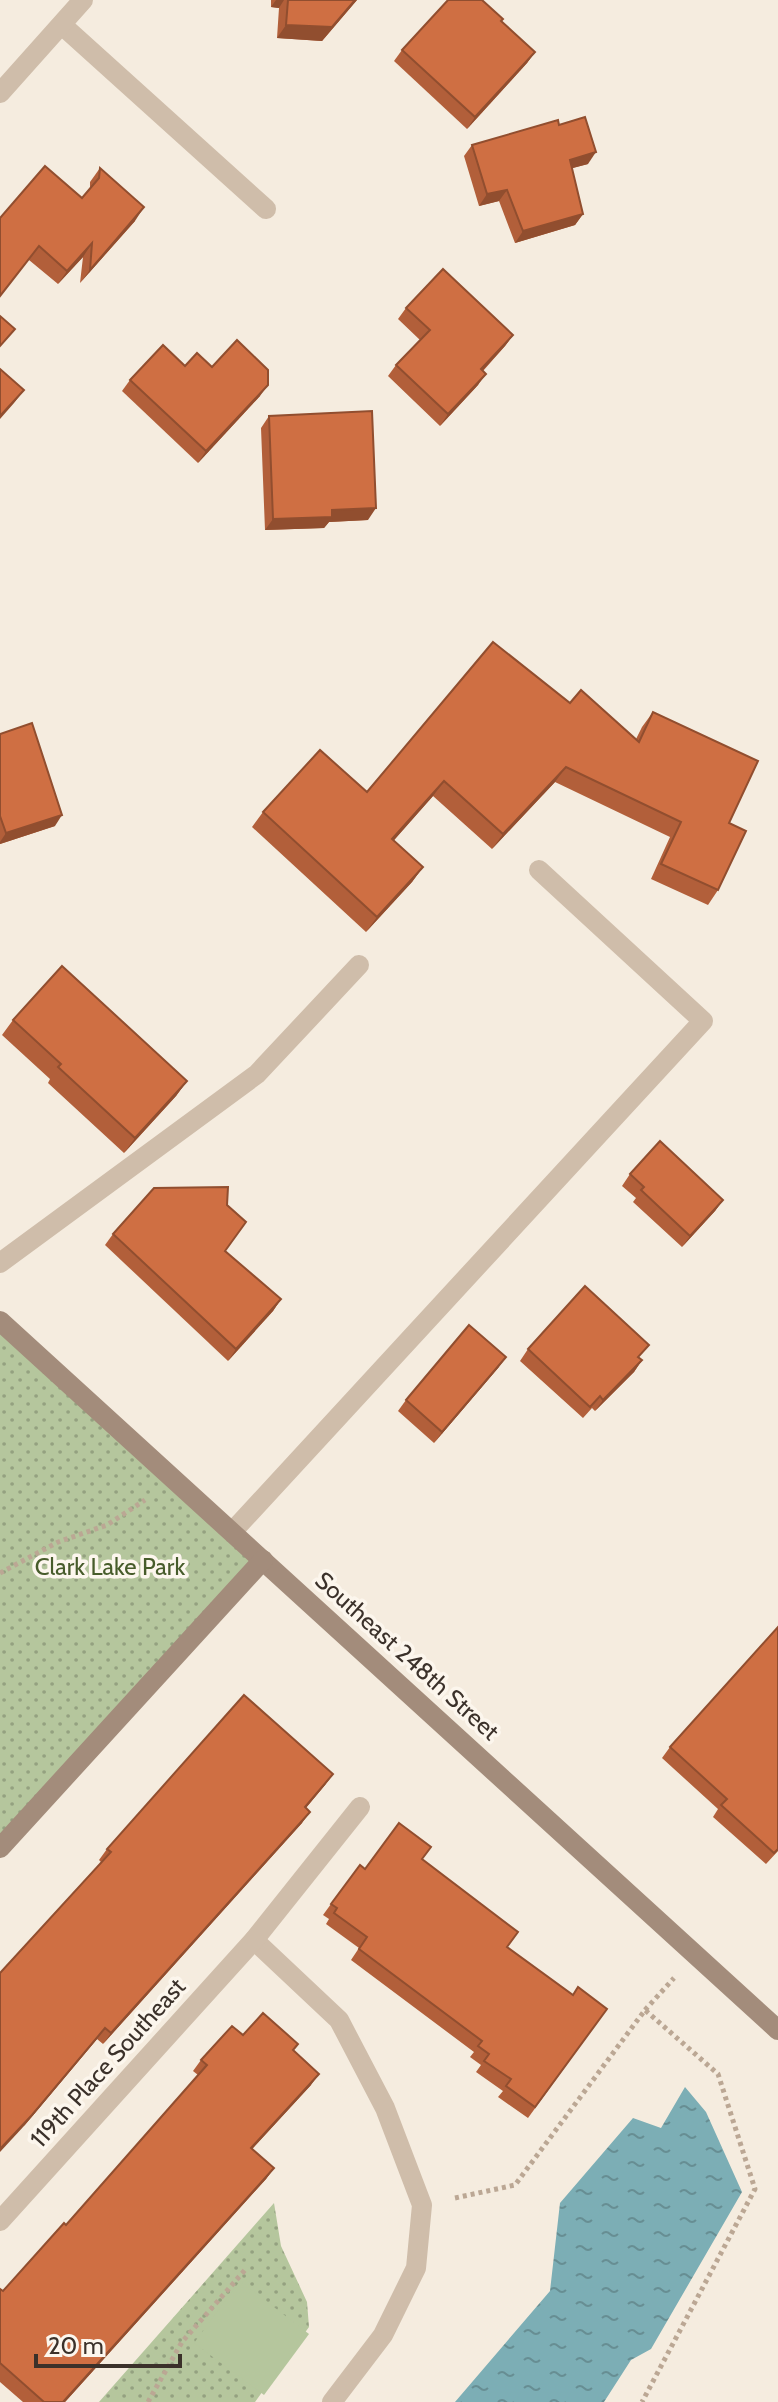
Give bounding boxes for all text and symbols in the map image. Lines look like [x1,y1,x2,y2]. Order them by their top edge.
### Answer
park label: Clark Lake Park [35,1552,185,1581]
street label: Southeast 248th Street [309,1565,505,1746]
street label: 119th Place Southeast [24,1972,191,2153]
scale bar [36,2318,180,2368]
text: 20 m [48,2331,104,2360]

